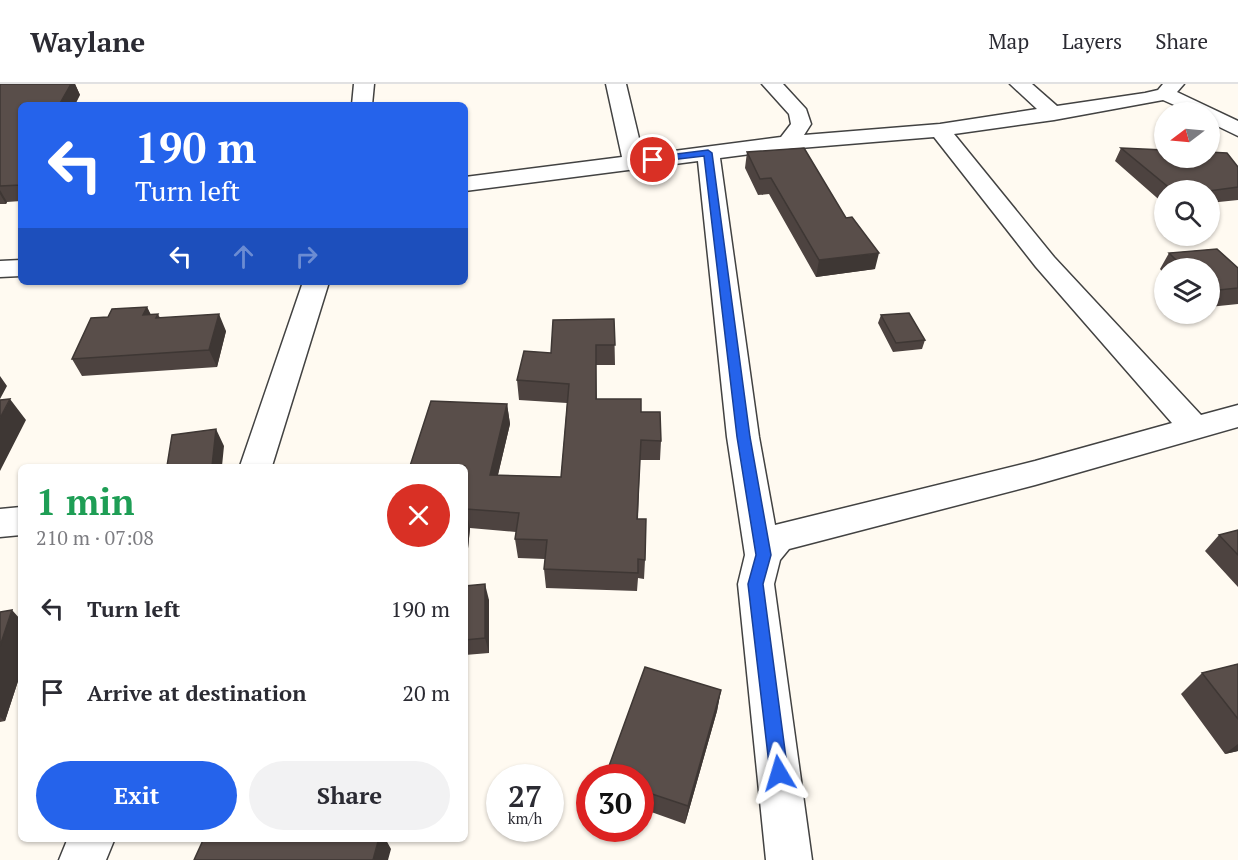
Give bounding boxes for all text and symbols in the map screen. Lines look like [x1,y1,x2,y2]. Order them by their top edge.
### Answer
text: Waylane [30,23,145,60]
text: Map [988,27,1029,55]
text: Layers [1062,27,1122,55]
text: Share [1155,27,1208,55]
north arrow [1154,102,1220,168]
map controls [1154,102,1220,324]
text: 190 m [135,119,256,175]
icon: left [36,126,114,204]
pin [627,134,678,185]
icon: arrive [636,143,669,176]
text: Turn left [135,173,240,209]
button: search [1154,180,1220,246]
icon: left [164,240,197,273]
icon: ahead [227,240,260,273]
icon: right [290,240,323,273]
button: layers [1154,258,1220,324]
text: 1 min [36,478,134,525]
button: close [387,484,450,547]
text: 210 m · 07:08 [36,524,154,551]
icon: left [36,592,69,625]
text: Turn left [87,594,180,623]
text: 190 m [390,594,450,623]
icon: arrive [36,676,69,709]
text: Arrive at destination [87,678,306,707]
text: 20 m [402,678,450,707]
position arrow [747,741,811,805]
button: Exit [36,761,237,830]
button: Share [249,761,450,830]
speed limit sign: 30 [576,764,654,842]
text: 27 [508,776,542,816]
text: km/h [508,808,542,828]

